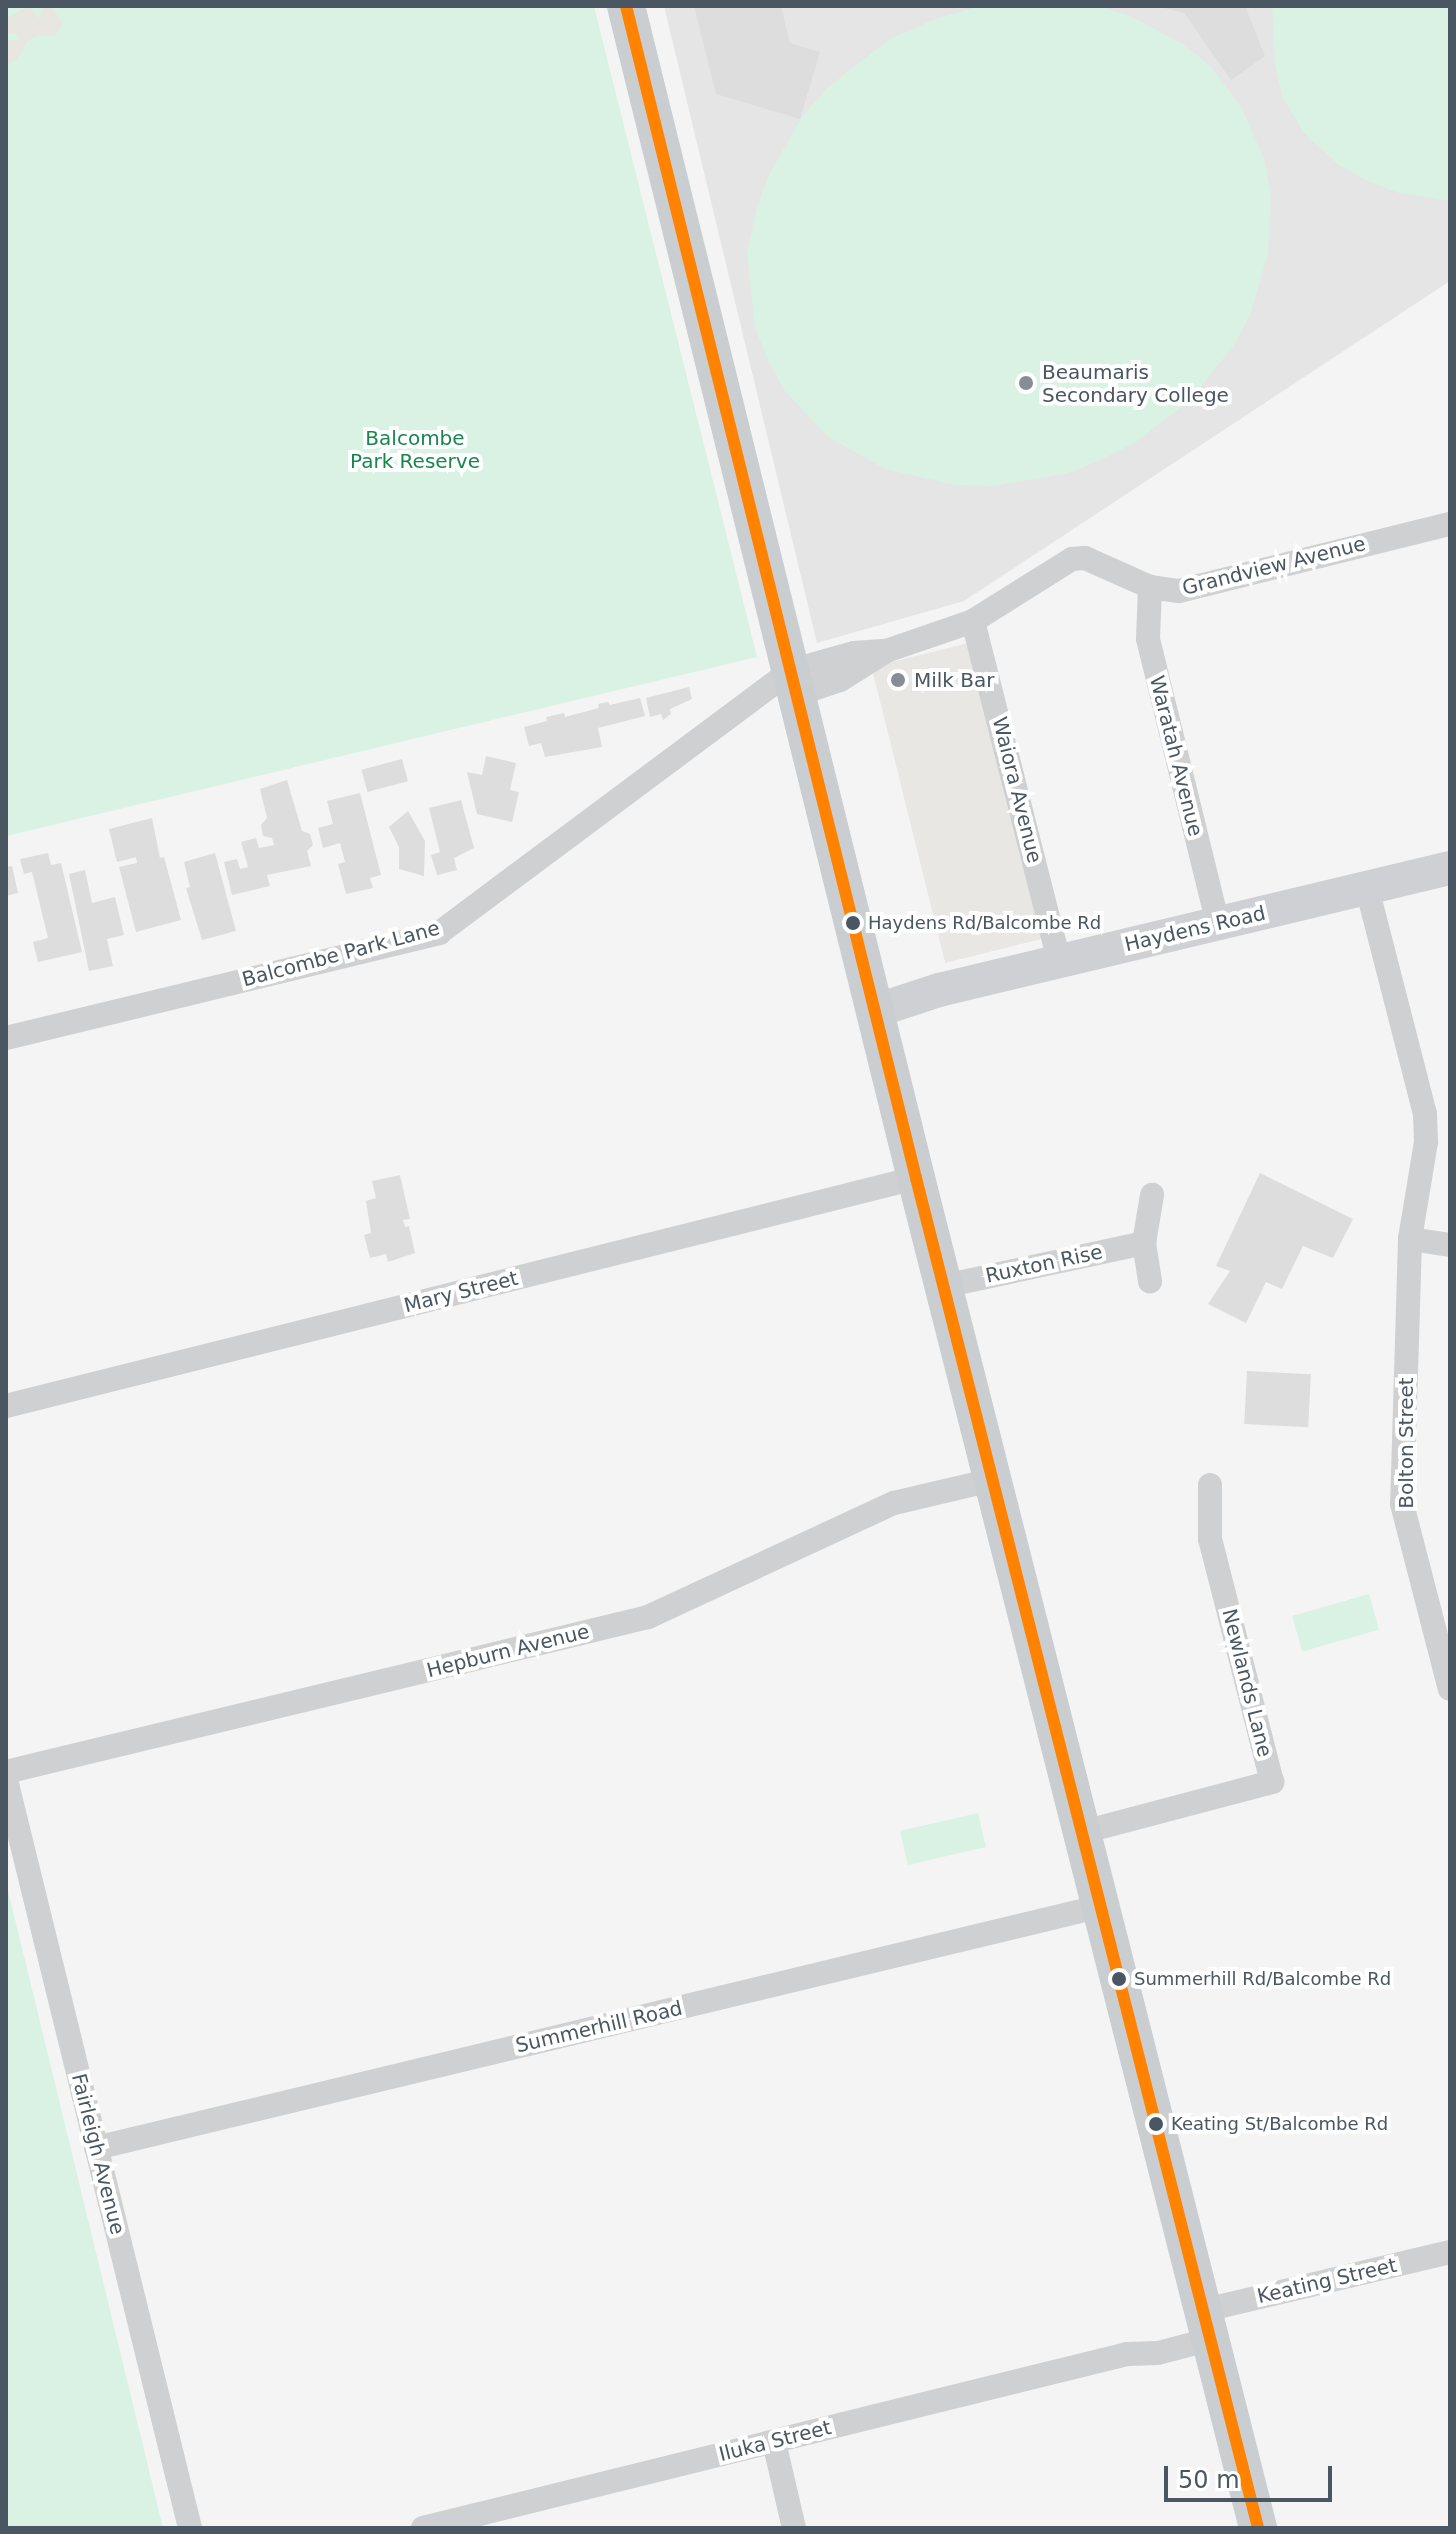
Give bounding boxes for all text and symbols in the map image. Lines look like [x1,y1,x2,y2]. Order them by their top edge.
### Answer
place label: Beaumaris Secondary College [1042,360,1229,407]
marker: Beaumaris Secondary College [1017,374,1035,392]
park label: Balcombe Park Reserve [350,427,480,474]
street label: Grandview Avenue [1180,532,1368,600]
place label: Milk Bar [914,668,995,692]
marker: Milk Bar [889,671,907,689]
street label: Waratah Avenue [1144,673,1208,839]
street label: Waiora Avenue [987,714,1047,866]
street label: Haydens Road [1122,901,1268,957]
place label: Haydens Rd/Balcombe Rd [868,912,1101,934]
marker: Haydens Rd/Balcombe Rd [845,915,861,931]
street label: Balcombe Park Lane [240,916,442,992]
street label: Ruxton Rise [983,1240,1105,1288]
street label: Mary Street [401,1266,521,1318]
street label: Bolton Street [1394,1377,1418,1509]
street label: Newlands Lane [1217,1606,1277,1760]
street label: Hepburn Avenue [424,1619,592,1683]
place label: Summerhill Rd/Balcombe Rd [1134,1968,1391,1990]
marker: Summerhill Rd/Balcombe Rd [1111,1971,1127,1987]
street label: Summerhill Road [513,1996,685,2058]
street label: Fairleigh Avenue [66,2071,130,2237]
place label: Keating St/Balcombe Rd [1171,2113,1388,2135]
marker: Keating St/Balcombe Rd [1148,2116,1164,2132]
street label: Keating Street [1255,2253,1399,2309]
street label: Iluka Street [716,2415,834,2467]
scale bar [1168,2450,1336,2500]
text: 50 m [1178,2466,1240,2494]

